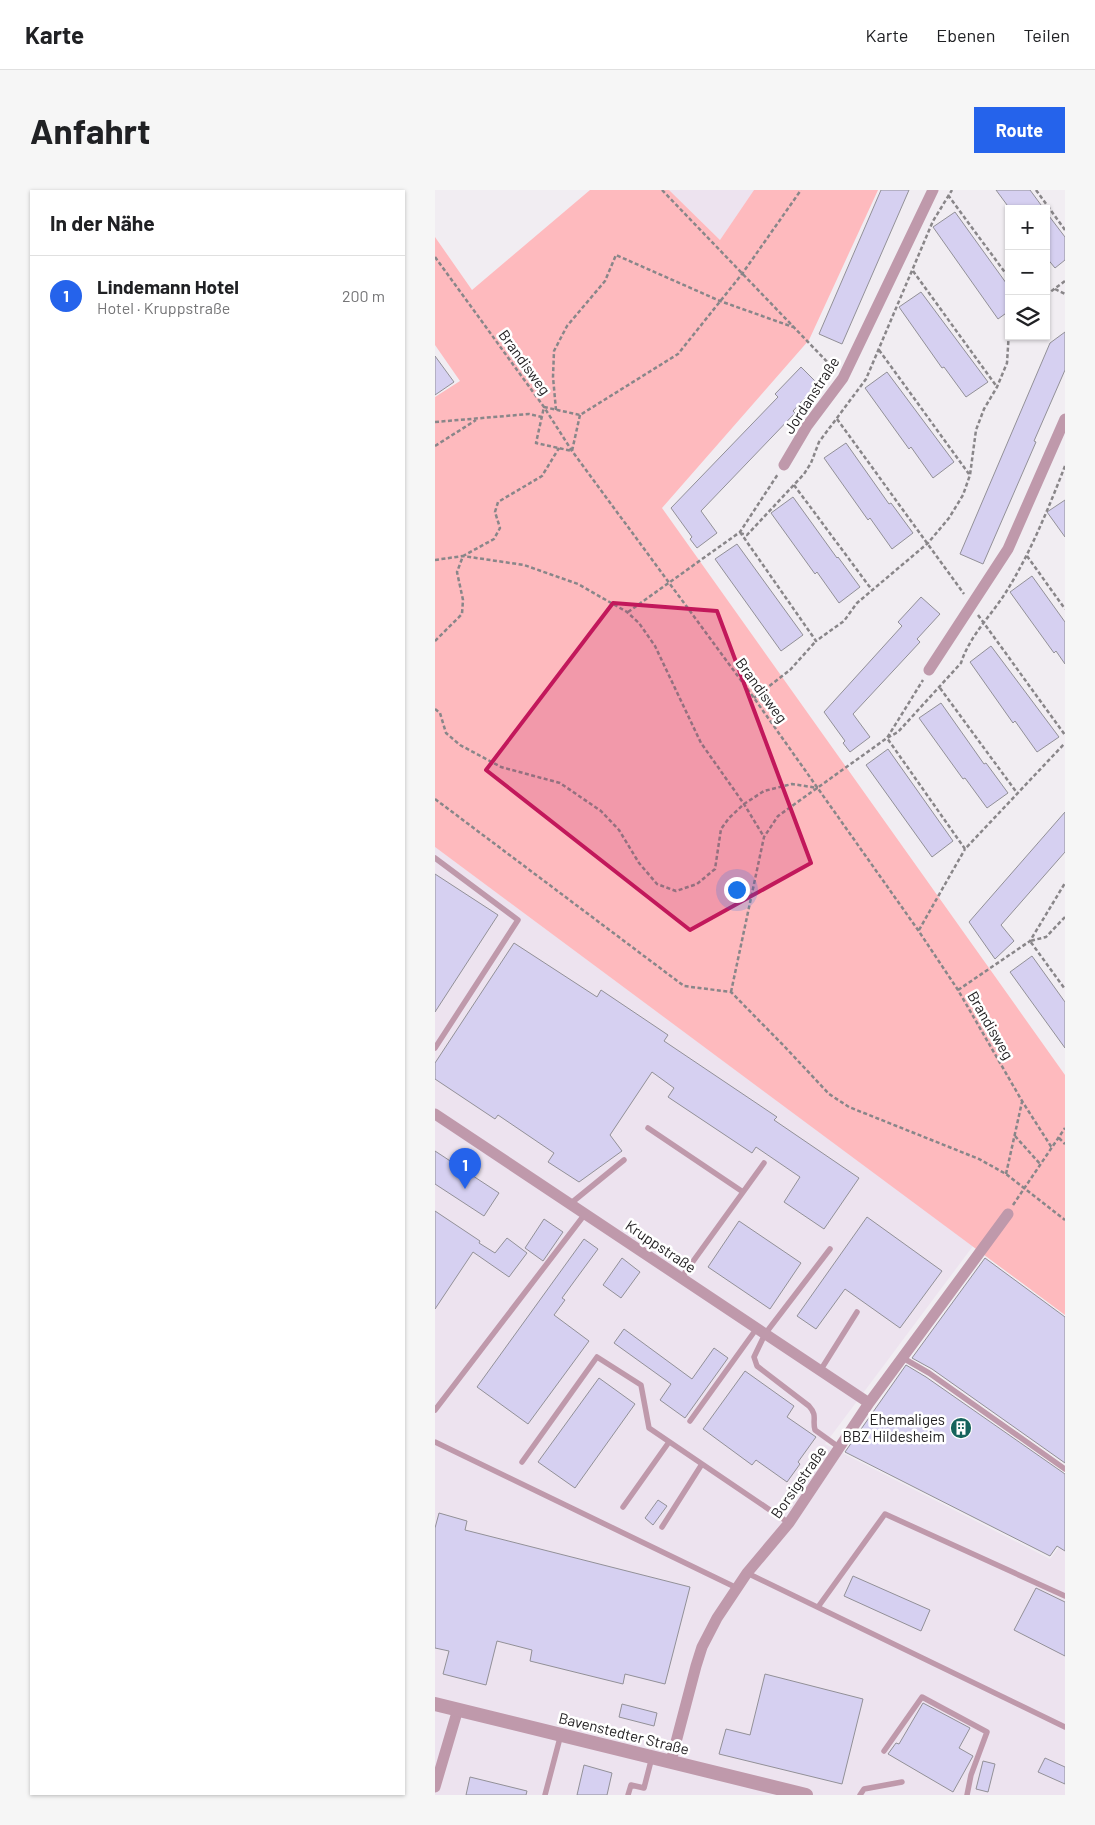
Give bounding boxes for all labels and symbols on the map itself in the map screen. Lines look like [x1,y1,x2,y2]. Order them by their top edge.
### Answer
street label: Brandisweg [495,326,555,398]
street label: Jordanstraße [779,353,843,437]
street label: Brandisweg [732,654,792,726]
your location [724,877,750,903]
street label: Brandisweg [964,988,1018,1062]
pin: 1 [449,1148,481,1189]
street label: Kruppstraße [622,1216,700,1276]
place label: Ehemaliges BBZ Hildesheim [842,1410,945,1445]
building icon: Ehemaliges BBZ Hildesheim [949,1416,973,1440]
street label: Borsigstraße [767,1442,829,1522]
street label: Bavenstedter Straße [557,1708,691,1758]

